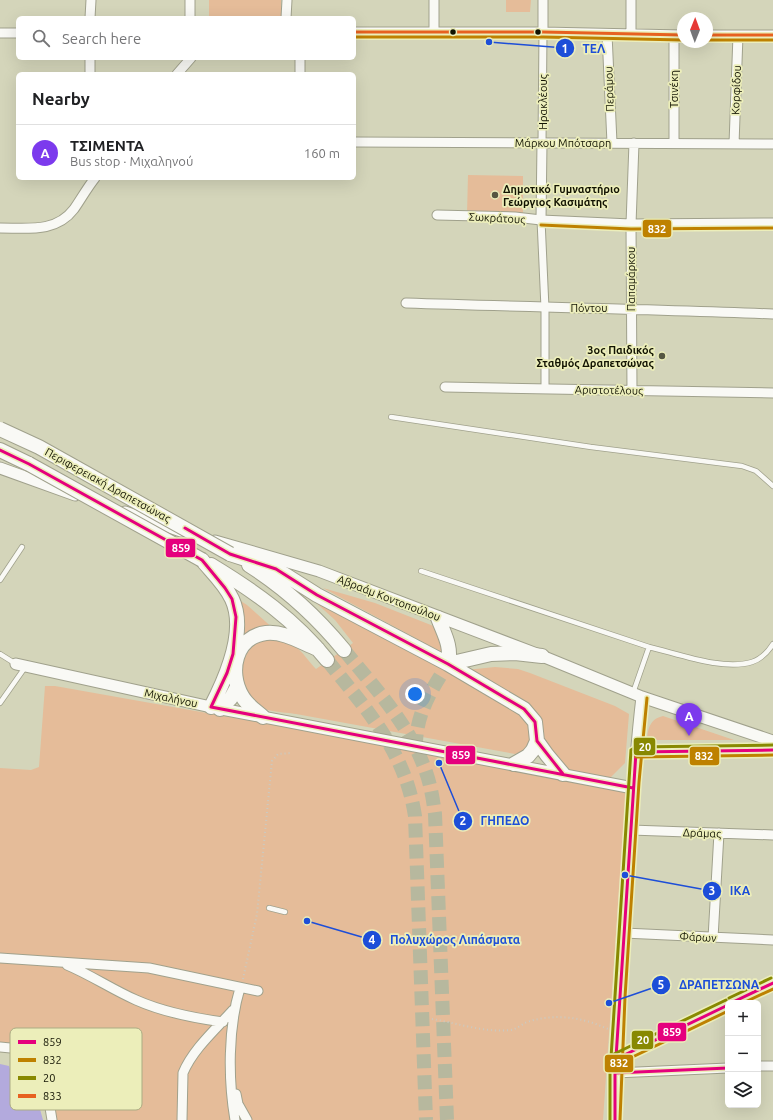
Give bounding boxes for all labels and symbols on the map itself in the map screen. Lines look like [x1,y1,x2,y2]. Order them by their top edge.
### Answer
north arrow [677,12,713,48]
unlabelled marker [448,27,458,37]
unlabelled marker [533,27,543,37]
callout: ΤΕΛ [555,36,614,60]
text: 1 [562,42,568,55]
text: ΤΕΛ [582,42,606,55]
street label: Κορφίδου [729,65,743,115]
street label: Περάμου [602,66,616,112]
street label: Τσινέκη [668,70,680,108]
street label: Ηρακλέους [537,74,550,130]
street label: Μάρκου Μπότσαρη [515,137,611,149]
place label: Δημοτικό Γυμναστήριο Γεώργιος Κασιμάτης [503,183,620,209]
marker: Δημοτικό Γυμναστήριο Γεώργιος Κασιμάτης [490,190,500,200]
street label: Σωκράτους [468,211,526,226]
line badge: 832 [642,219,672,238]
text: 832 [648,223,666,235]
street label: Παπαμάρκου [625,247,637,311]
street label: Πόντου [570,302,608,314]
place label: 3ος Παιδικός Σταθμός Δραπετσώνας [536,344,655,370]
marker: 3ος Παιδικός Σταθμός Δραπετσώνας [657,351,667,361]
street label: Αριστοτέλους [575,383,643,398]
street label: Περιφερειακή Δραπετσώνας [43,445,173,525]
line badge: 859 [165,538,196,558]
text: 859 [172,542,190,554]
street label: Αβραάμ Κοντοπούλου [336,573,442,623]
your location [405,684,425,704]
street label: Μιχαλήνου [143,687,199,709]
pin: A [676,703,702,736]
line badge: 20 [633,737,656,756]
text: 20 [639,741,651,753]
line badge: 859 [445,745,476,765]
line badge: 832 [689,746,720,766]
text: 859 [452,749,470,761]
text: 832 [695,750,713,762]
callout: ΓΗΠΕΔΟ [453,809,538,833]
text: 2 [460,814,467,827]
text: ΓΗΠΕΔΟ [481,814,529,827]
street label: Δράμας [683,826,721,841]
callout: ΙΚΑ [702,879,758,903]
text: 3 [709,884,715,897]
text: ΙΚΑ [730,884,751,897]
callout: Πολυχώρος Λιπάσματα [362,928,528,952]
street label: Φάρων [679,930,718,944]
text: 4 [369,933,376,946]
text: Πολυχώρος Λιπάσματα [390,933,521,947]
callout: ΔΡΑΠΕΤΣΩΝΑ [651,973,767,997]
text: 5 [658,978,665,991]
text: ΔΡΑΠΕΤΣΩΝΑ [679,978,760,991]
line badge: 859 [657,1022,687,1042]
text: 859 [663,1026,681,1038]
legend [10,1028,142,1110]
line badge: 20 [631,1030,654,1050]
text: 20 [637,1034,649,1046]
text: 859 [43,1036,62,1048]
text: 832 [43,1054,62,1066]
line badge: 832 [604,1054,634,1073]
text: 832 [610,1057,628,1069]
text: 20 [43,1072,55,1084]
text: 833 [43,1090,62,1102]

